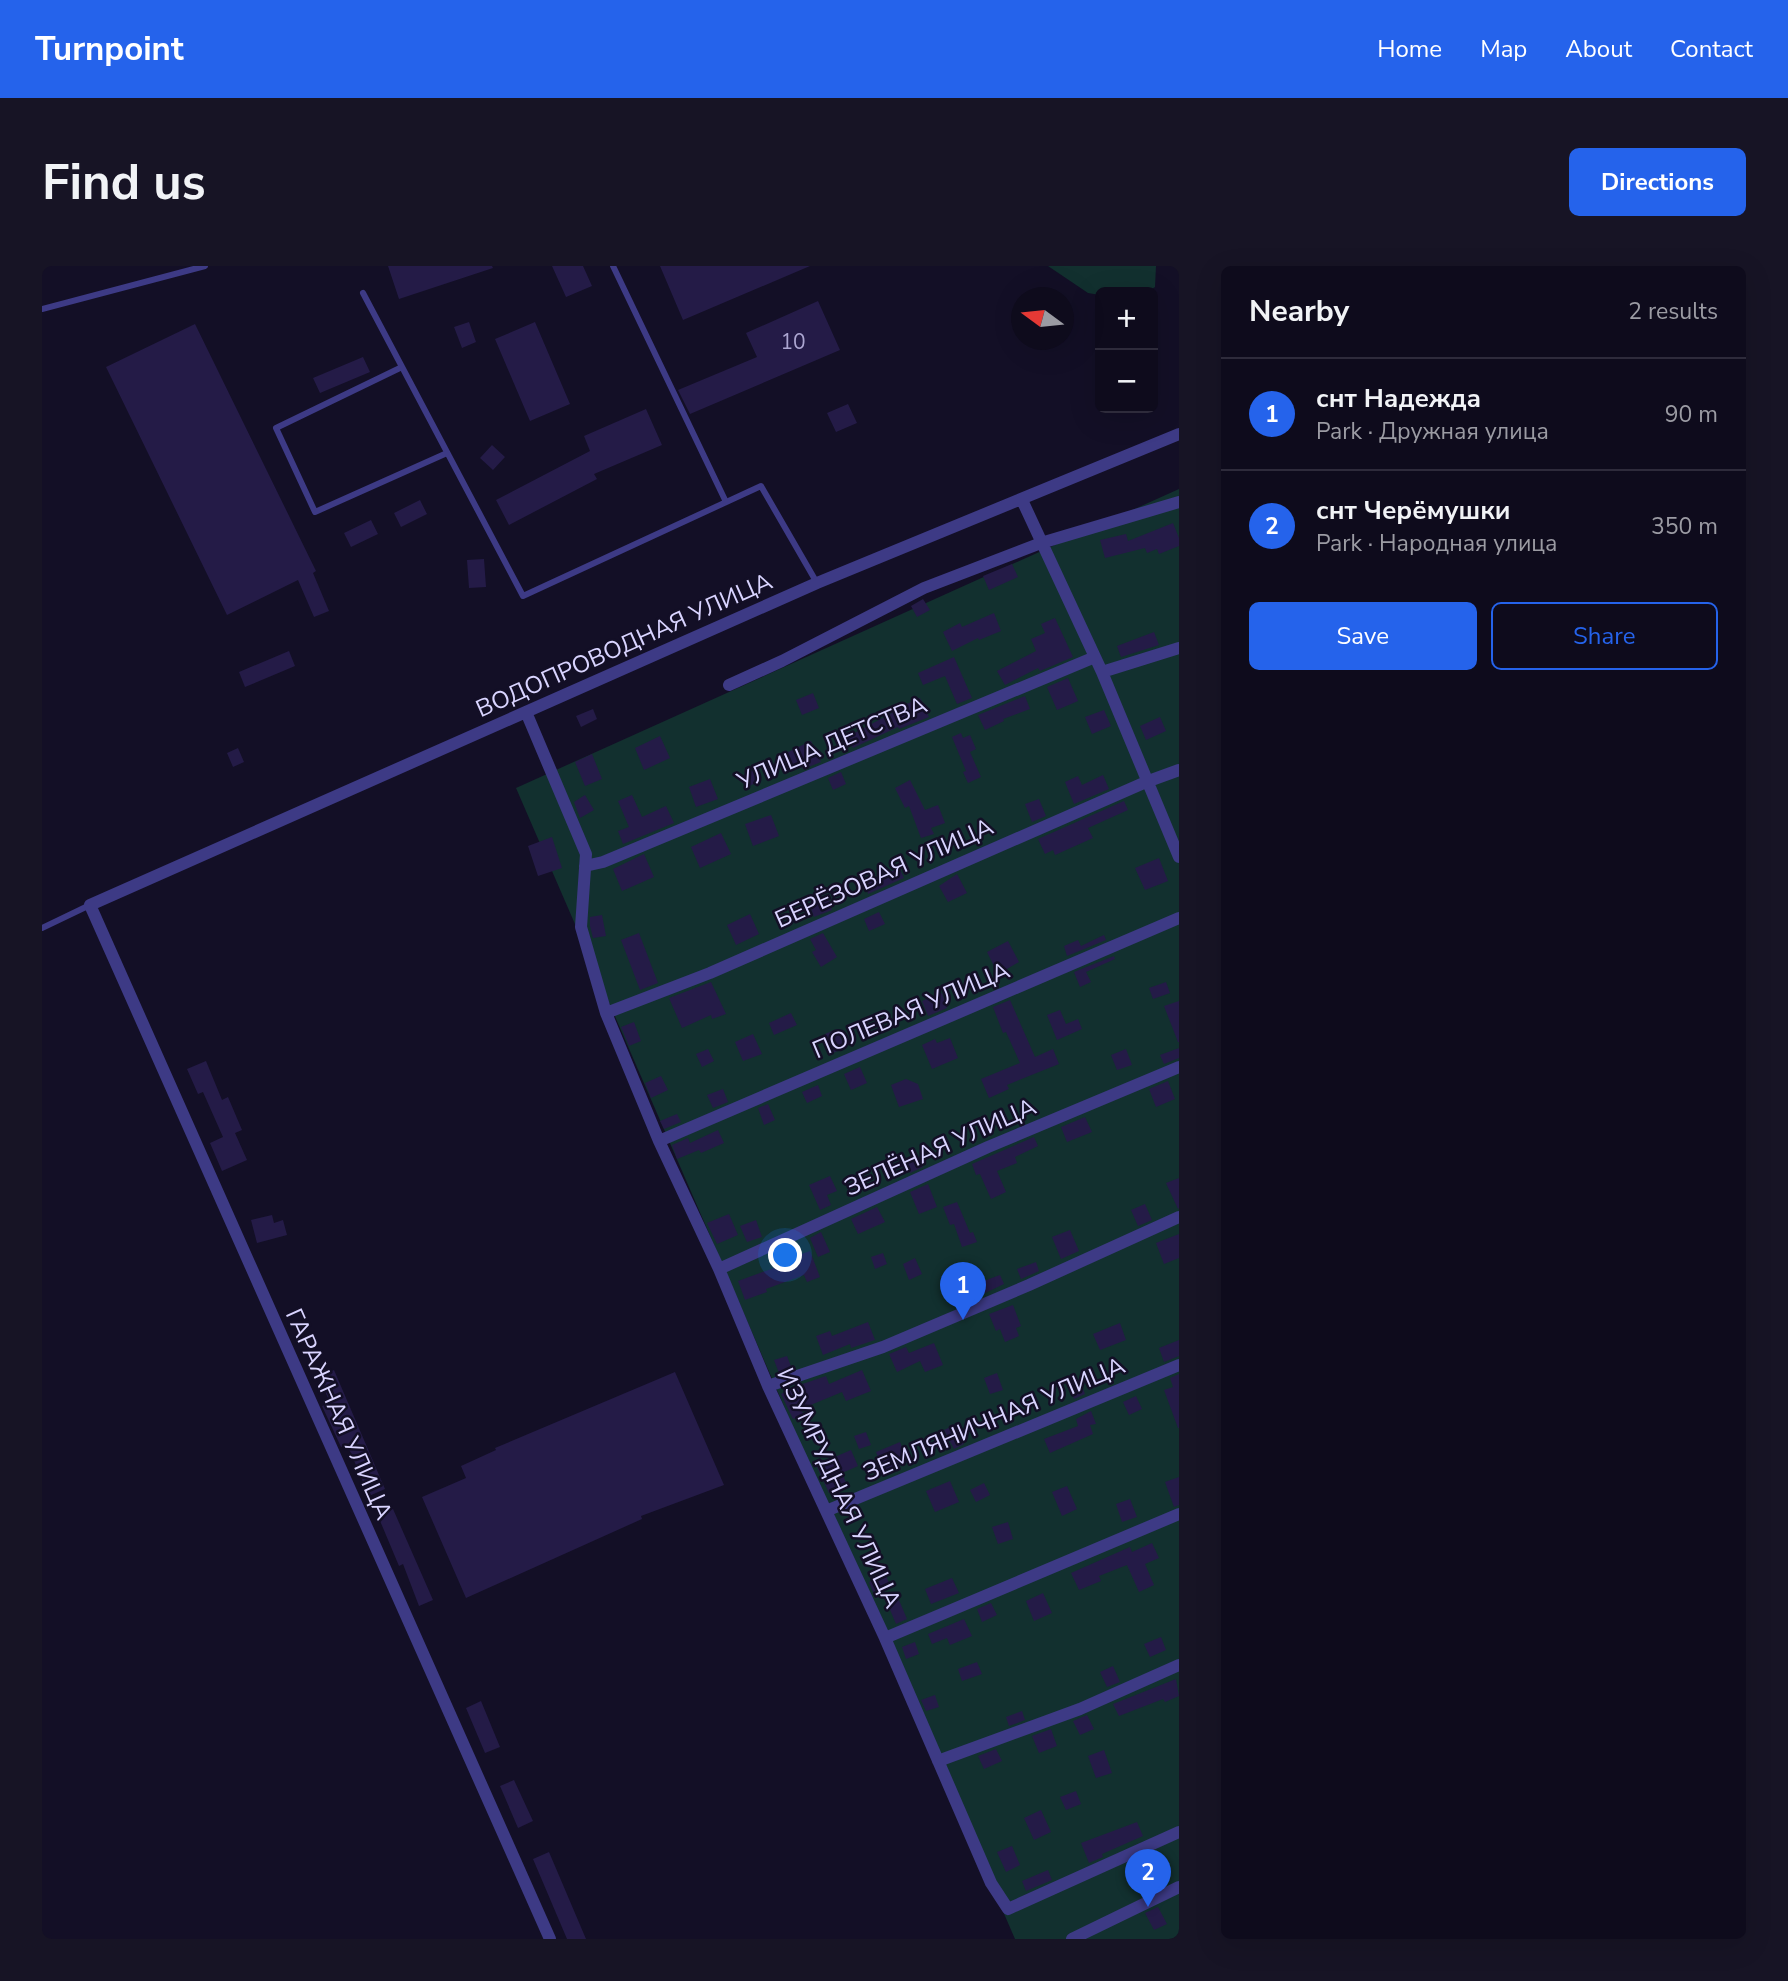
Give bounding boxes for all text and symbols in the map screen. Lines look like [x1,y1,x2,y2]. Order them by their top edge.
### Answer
text: Turnpoint [35,27,184,72]
text: Home [1377,33,1442,65]
text: Map [1480,33,1527,65]
text: About [1565,33,1632,65]
text: Contact [1670,33,1753,65]
button: Directions [1569,148,1746,216]
text: Find us [42,149,206,216]
north arrow [1011,287,1074,350]
map controls [1095,287,1158,413]
button: + [1095,287,1158,350]
text: Nearby [1249,291,1349,332]
text: 2 results [1628,296,1718,327]
house number: 10 [780,328,806,356]
button: − [1095,350,1158,413]
text: снт Надежда [1316,381,1481,416]
text: 1 [1265,399,1279,430]
text: 90 m [1665,399,1718,430]
text: Park · Дружная улица [1316,416,1549,447]
text: снт Черёмушки [1316,493,1510,528]
text: 2 [1265,511,1279,542]
text: 350 m [1651,511,1718,542]
text: Park · Народная улица [1316,528,1558,559]
street label: ВОДОПРОВОДНАЯ УЛИЦА [471,565,778,725]
button: Save [1249,602,1477,670]
button: Share [1491,602,1718,670]
street label: УЛИЦА ДЕТСТВА [731,688,932,798]
street label: БЕРЁЗОВАЯ УЛИЦА [770,810,999,936]
street label: ПОЛЕВАЯ УЛИЦА [807,954,1015,1066]
street label: ЗЕЛЁНАЯ УЛИЦА [839,1090,1041,1204]
your location [768,1238,802,1272]
pin: 1 [940,1262,986,1320]
street label: ГАРАЖНАЯ УЛИЦА [278,1303,400,1525]
street label: ЗЕМЛЯНИЧНАЯ УЛИЦА [858,1349,1130,1489]
street label: ИЗУМРУДНАЯ УЛИЦА [769,1363,909,1614]
pin: 2 [1125,1849,1171,1907]

